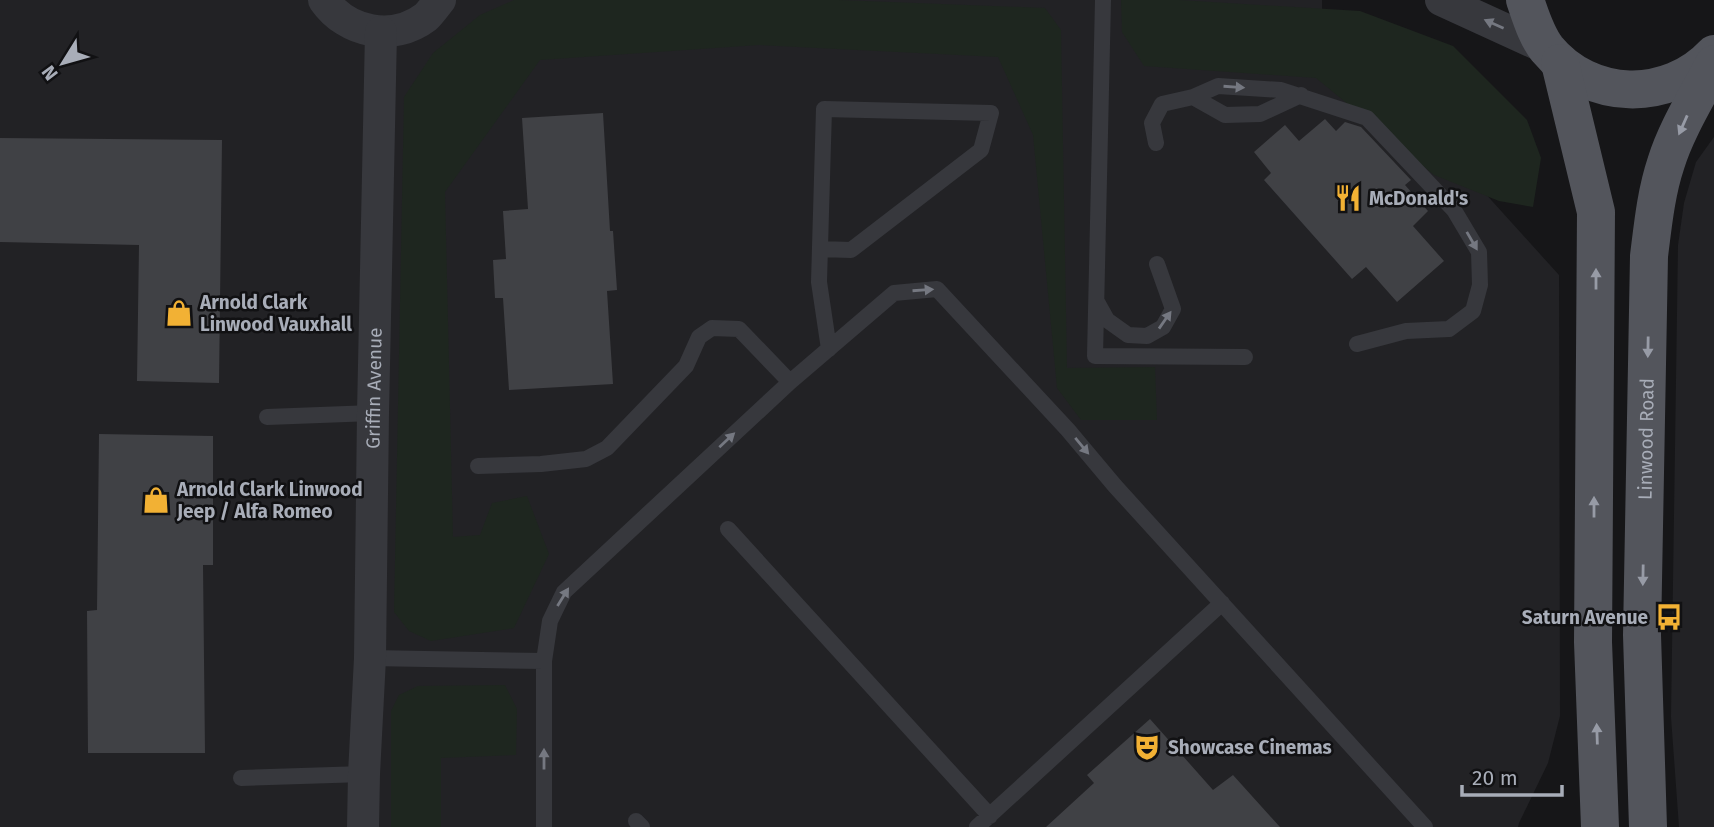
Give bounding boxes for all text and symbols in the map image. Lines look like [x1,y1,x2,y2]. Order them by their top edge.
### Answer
one-way arrow [1483,18,1504,29]
north arrow [28,28,98,98]
text: N [37,61,63,85]
one-way arrow [1223,81,1245,92]
one-way arrow [1677,115,1689,135]
restaurant icon: McDonald's [1333,183,1363,213]
place label: McDonald's [1369,187,1468,210]
one-way arrow [1466,232,1478,251]
one-way arrow [1590,268,1602,290]
one-way arrow [912,284,934,295]
place label: Arnold Clark Linwood Vauxhall [199,291,352,336]
shop icon: Arnold Clark Linwood Vauxhall [164,298,194,328]
one-way arrow [1158,311,1172,329]
street label: Griffin Avenue [362,327,387,449]
one-way arrow [1642,336,1653,358]
street label: Linwood Road [1633,378,1659,500]
one-way arrow [718,433,735,449]
one-way arrow [1074,437,1089,454]
place label: Arnold Clark Linwood Jeep / Alfa Romeo [176,478,363,523]
shop icon: Arnold Clark Linwood Jeep / Alfa Romeo [141,485,171,515]
one-way arrow [1588,496,1600,518]
one-way arrow [1638,564,1649,586]
one-way arrow [556,587,569,607]
bus stop icon: Saturn Avenue [1654,602,1684,632]
place label: Saturn Avenue [1522,606,1648,629]
one-way arrow [1591,723,1602,745]
theatre icon: Showcase Cinemas [1132,732,1162,762]
place label: Showcase Cinemas [1168,736,1332,759]
one-way arrow [538,748,550,770]
scale bar [1462,754,1562,798]
text: 20 m [1472,765,1518,791]

